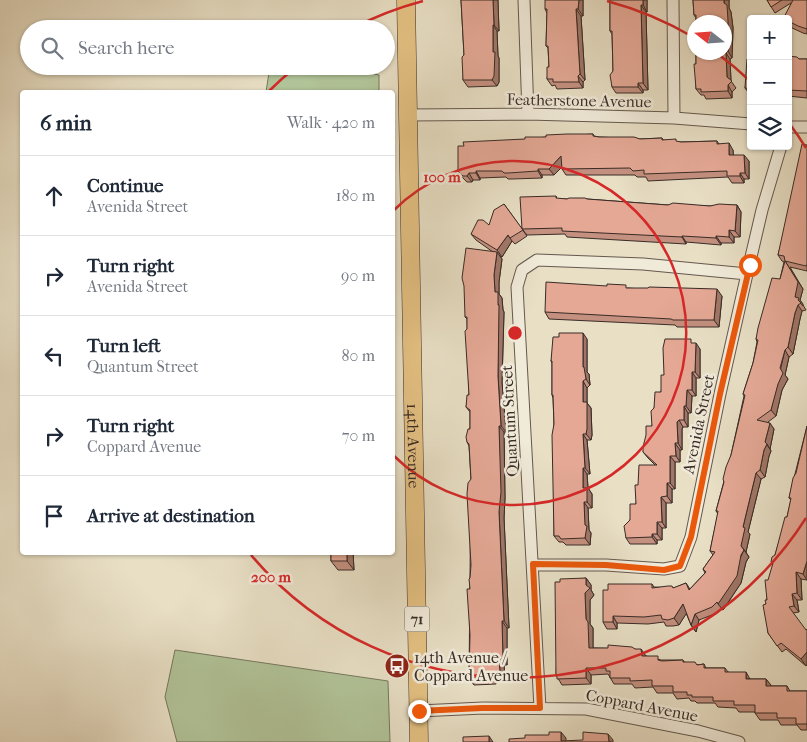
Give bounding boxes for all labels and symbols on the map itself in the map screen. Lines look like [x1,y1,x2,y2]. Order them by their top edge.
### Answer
north arrow [687,15,732,60]
street label: Featherstone Avenue [506,90,652,111]
text: 100 m [423,168,461,186]
route start [739,254,762,277]
centre of rings [506,324,524,342]
street label: Quantum Street [497,364,522,477]
street label: Avenida Street [678,372,718,477]
street label: 14th Avenue [403,403,424,489]
text: 200 m [251,568,291,586]
road number: 71 [404,606,430,632]
place label: 14th Avenue / Coppard Avenue [414,648,528,685]
bus stop icon: 14th Avenue / Coppard Avenue [384,653,410,679]
street label: Coppard Avenue [584,685,700,726]
route end [408,700,431,723]

